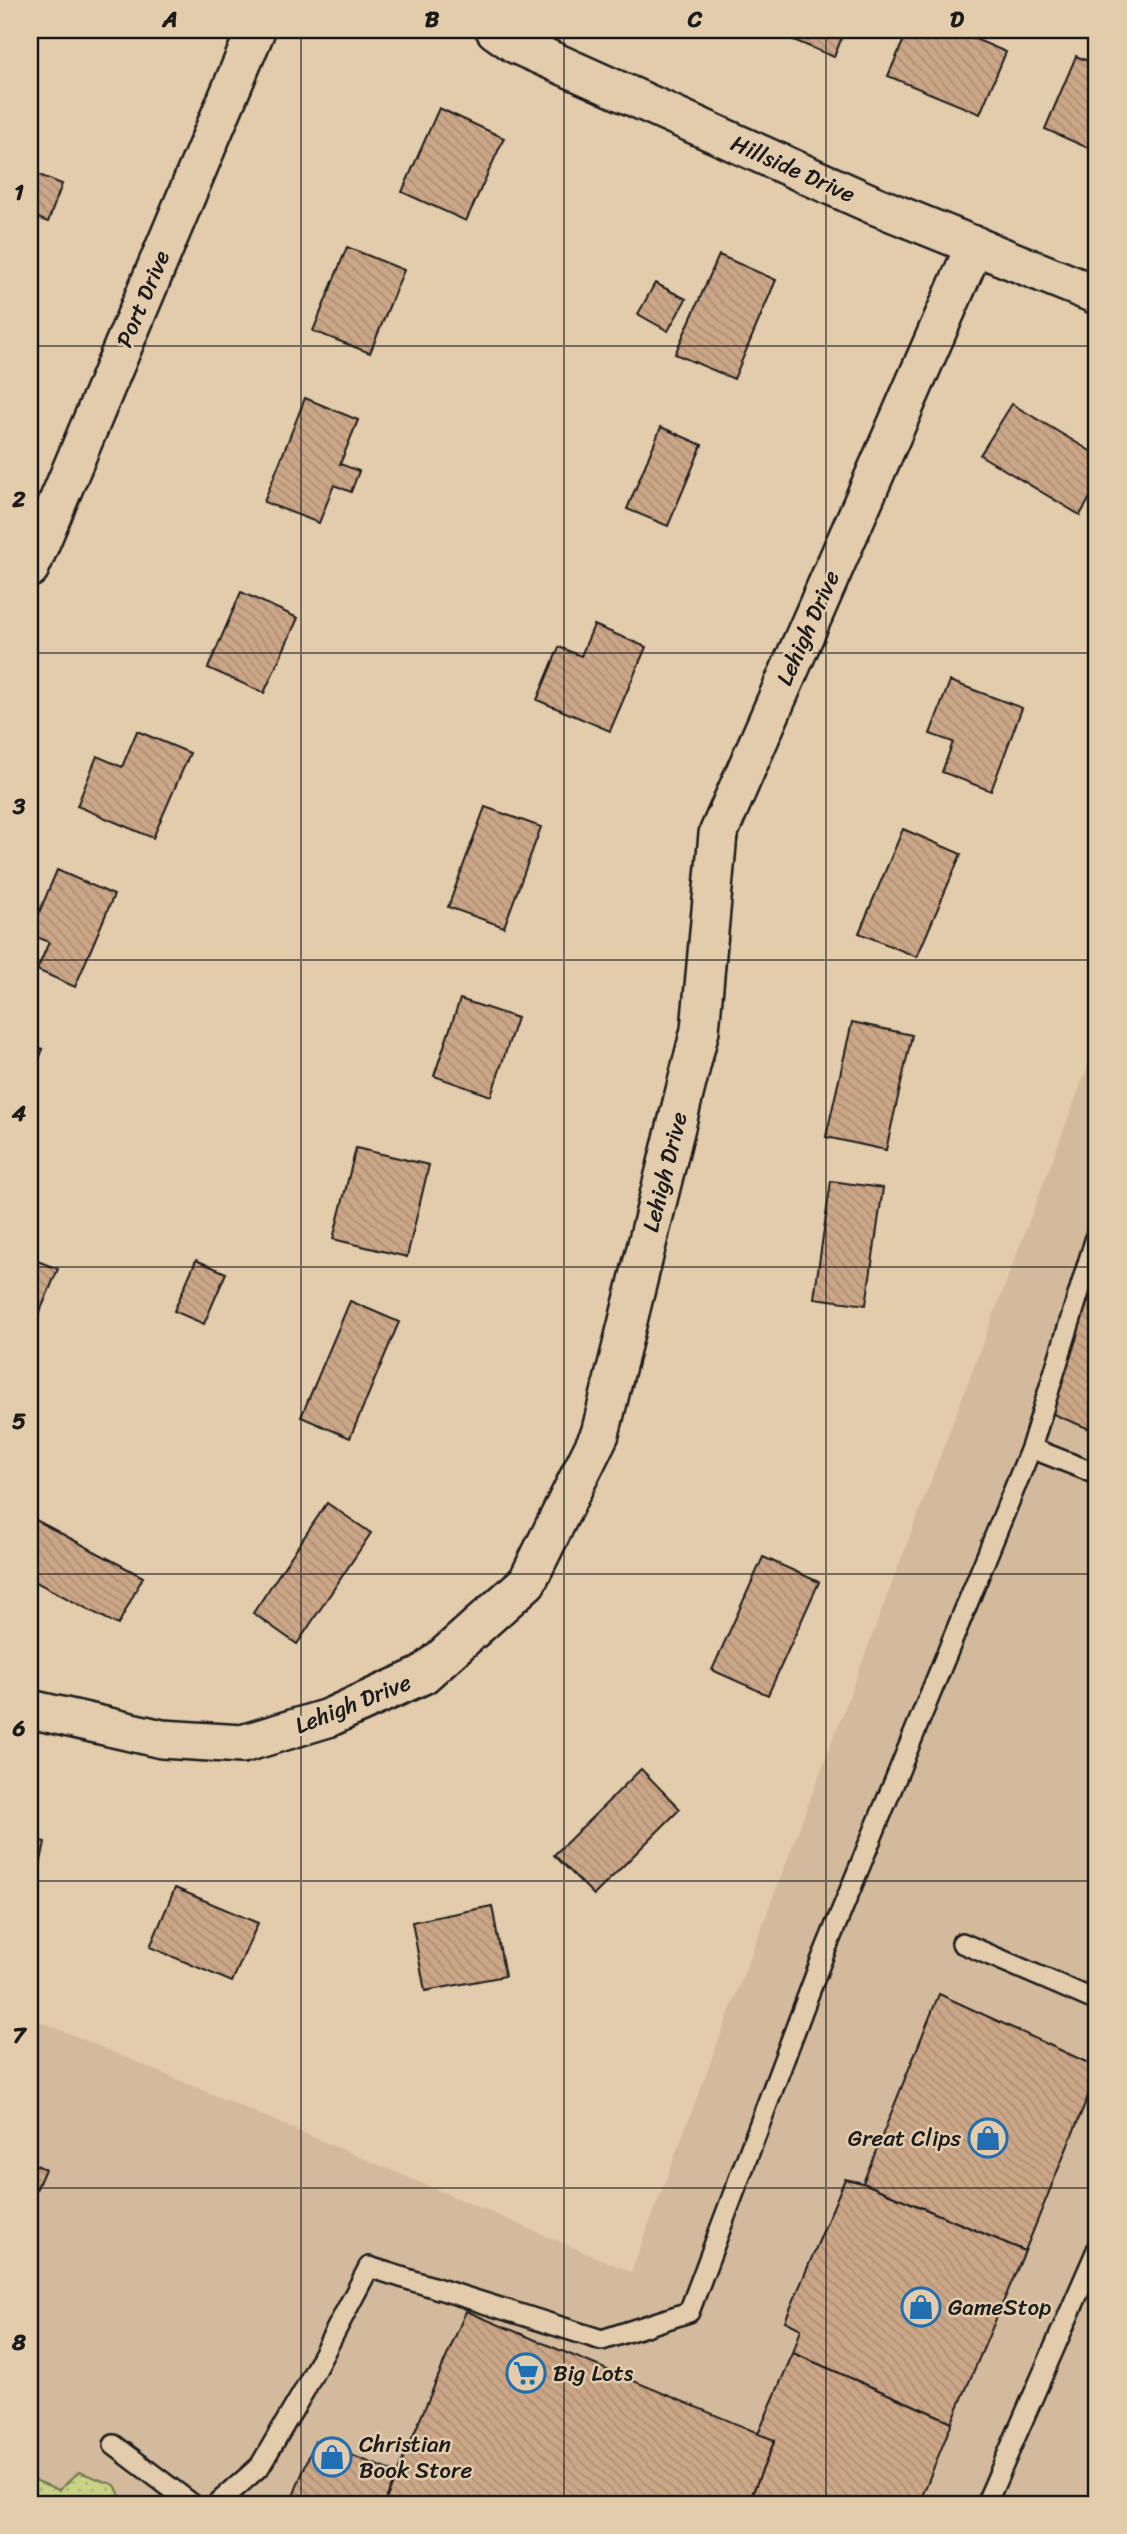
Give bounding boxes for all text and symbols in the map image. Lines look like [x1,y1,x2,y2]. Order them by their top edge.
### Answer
text: A [161,0,178,40]
text: B [425,0,440,40]
text: C [687,0,703,40]
text: D [950,0,965,40]
street label: Hillside Drive [724,123,862,215]
text: 1 [14,172,24,213]
street label: Port Drive [104,244,182,354]
text: 2 [11,479,26,520]
street label: Lehigh Drive [764,564,852,692]
text: 3 [12,786,26,827]
text: 4 [11,1093,27,1134]
street label: Lehigh Drive [630,1107,700,1236]
text: 5 [12,1401,26,1442]
street label: Lehigh Drive [289,1662,418,1746]
text: 6 [11,1708,26,1749]
text: 7 [12,2015,27,2056]
shop icon: Great Clips [967,2117,1009,2159]
place label: Great Clips [848,2118,961,2159]
shop icon: GameStop [900,2286,942,2328]
place label: GameStop [948,2287,1051,2328]
text: 8 [11,2322,26,2363]
supermarket icon: Big Lots [505,2352,547,2394]
place label: Big Lots [553,2353,634,2394]
place label: Christian Book Store [359,2424,472,2491]
shop icon: Christian Book Store [311,2436,353,2478]

